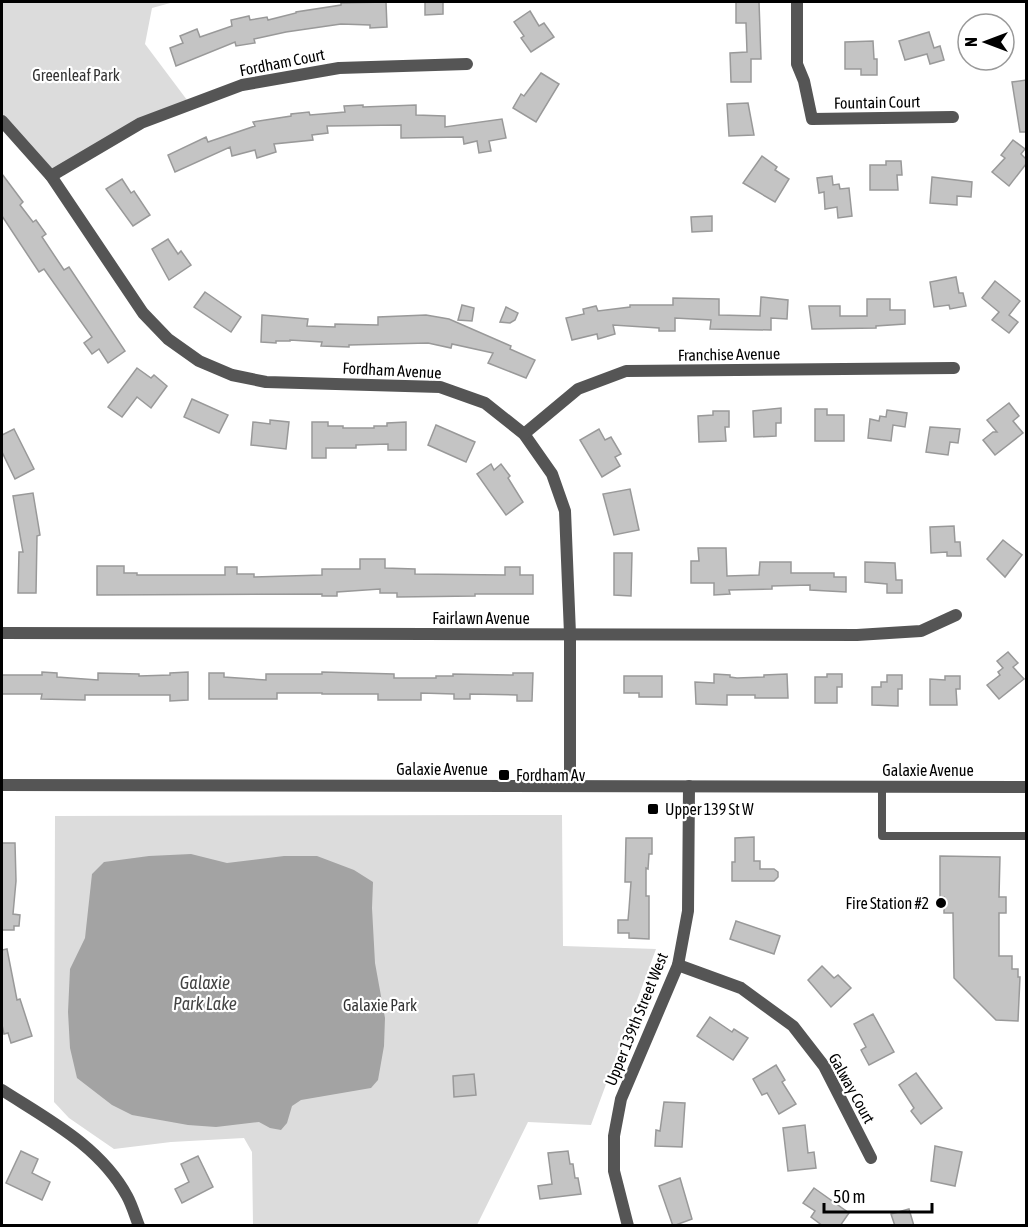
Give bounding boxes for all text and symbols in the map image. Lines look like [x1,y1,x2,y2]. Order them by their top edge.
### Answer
north arrow [956,12,1016,72]
text: N [962,37,980,47]
street label: Fordham Court [238,45,327,79]
park label: Greenleaf Park [32,66,120,84]
street label: Fountain Court [834,92,921,112]
street label: Franchise Avenue [678,344,780,364]
street label: Fordham Avenue [342,358,442,382]
street label: Fairlawn Avenue [432,609,530,627]
street label: Galaxie Avenue [396,760,488,778]
street label: Galaxie Avenue [882,761,974,779]
place label: Fordham Av [516,766,586,784]
marker: Fordham Av [497,768,511,782]
place label: Upper 139 St W [665,800,754,819]
marker: Upper 139 St W [646,802,660,816]
place label: Fire Station #2 [846,894,929,912]
marker: Fire Station #2 [934,896,948,910]
street label: Upper 139th Street West [601,950,672,1089]
water label: Galaxie Park Lake [173,972,237,1014]
park label: Galaxie Park [343,996,417,1014]
street label: Galway Court [825,1050,879,1127]
scale bar [824,1176,932,1214]
text: 50 m [833,1186,865,1207]

